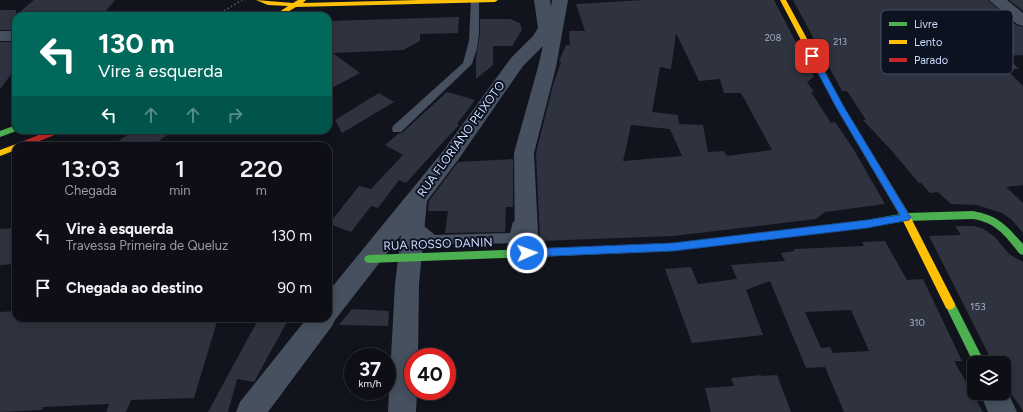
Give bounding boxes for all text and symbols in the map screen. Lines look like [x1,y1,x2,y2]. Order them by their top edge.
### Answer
legend [881,10,1013,74]
text: Livre [914,18,938,31]
text: 130 m [98,26,175,60]
icon: left [32,28,84,80]
house number: 208 [765,32,782,43]
house number: 213 [833,36,847,47]
text: Lento [914,36,942,49]
pin [795,39,829,73]
icon: arrive [801,45,823,67]
text: Parado [914,54,948,67]
text: Vire à esquerda [98,60,223,82]
street label: RUA FLORIANO PEIXOTO [414,79,508,199]
icon: left [98,104,120,126]
icon: ahead [140,104,162,126]
icon: ahead [182,104,204,126]
icon: right [224,104,246,126]
text: 13:03 [61,154,120,183]
text: 1 [175,154,185,183]
text: 220 [240,154,283,183]
text: Chegada [65,183,117,198]
text: min [169,183,191,198]
text: m [256,183,267,198]
text: Vire à esquerda [66,220,173,238]
icon: left [32,225,54,247]
text: 130 m [272,227,312,245]
position arrow [506,232,548,274]
street label: RUA ROSSO DANIN [383,235,493,253]
text: Travessa Primeira de Queluz [66,238,228,253]
icon: arrive [32,277,54,299]
text: Chegada ao destino [66,279,203,297]
text: 90 m [277,279,312,297]
house number: 153 [970,300,986,313]
house number: 310 [909,316,925,329]
speed limit sign: 40 [404,348,456,400]
map controls [967,356,1011,400]
button: layers [967,356,1011,400]
text: 37 [359,357,381,381]
text: km/h [359,377,381,390]

